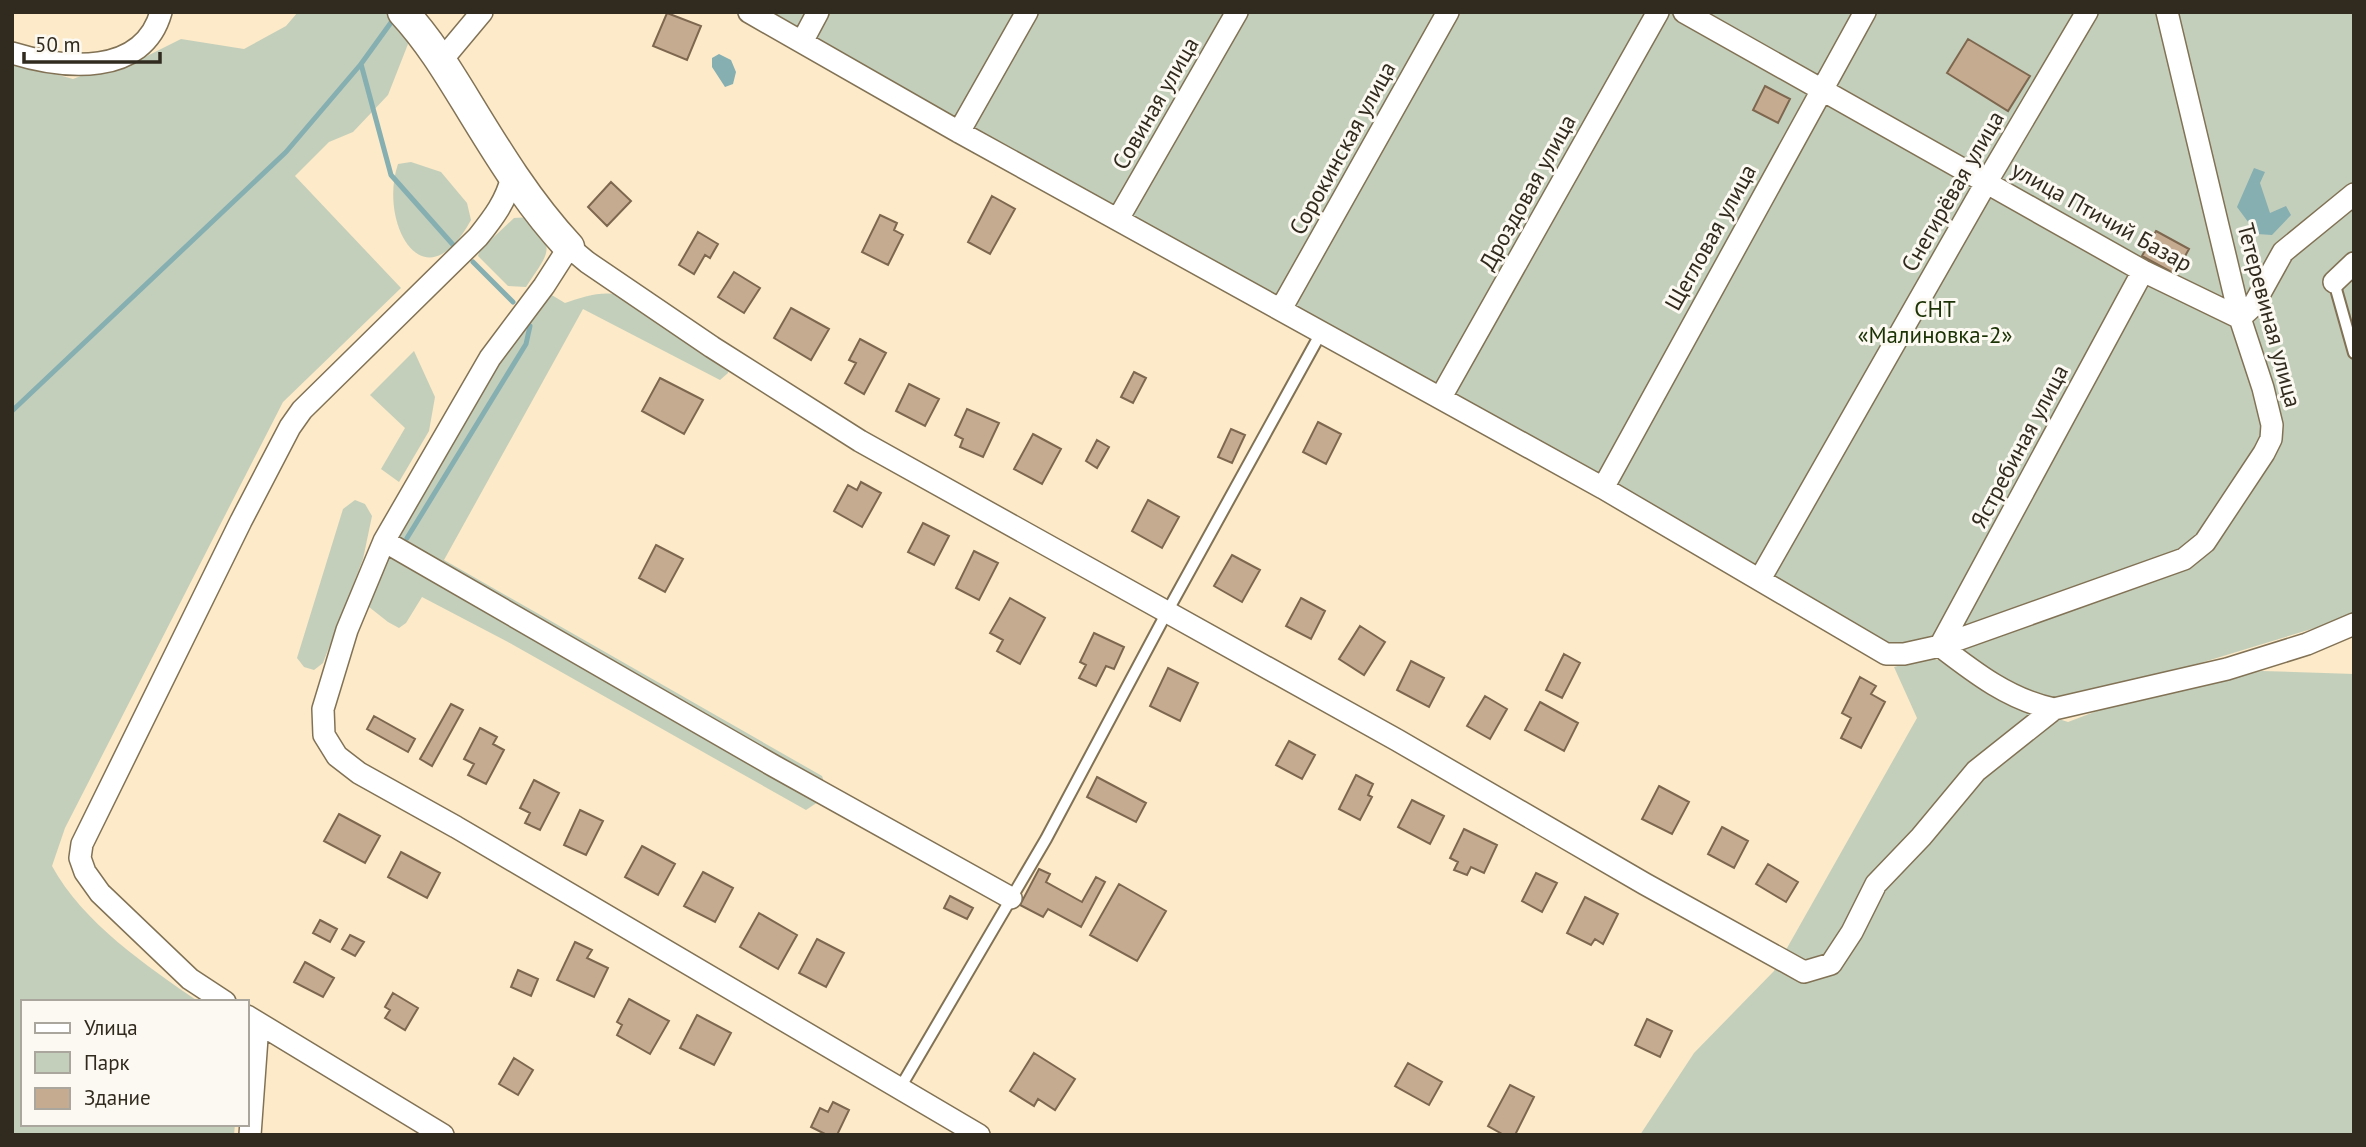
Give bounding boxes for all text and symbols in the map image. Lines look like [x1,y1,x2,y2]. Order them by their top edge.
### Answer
scale bar [24,21,161,65]
text: 50 m [35,31,81,58]
street label: Совиная улица [1105,32,1205,174]
street label: Сорокинская улица [1282,56,1402,240]
street label: Снегирёвая улица [1894,105,2010,277]
street label: Дроздовая улица [1472,109,1582,275]
street label: улица Птичий Базар [2007,154,2197,278]
street label: Щегловая улица [1658,159,1762,315]
street label: Тетеревиная улица [2231,220,2309,410]
park label: СНТ «Малиновка-2» [1857,294,2013,349]
street label: Ястребиная улица [1964,359,2074,533]
legend [21,1000,248,1126]
text: Улица [84,1014,138,1041]
text: Парк [84,1049,130,1076]
text: Здание [84,1084,151,1111]

